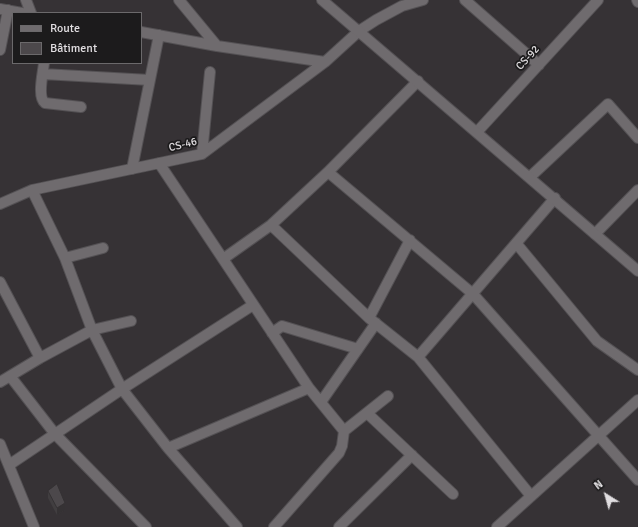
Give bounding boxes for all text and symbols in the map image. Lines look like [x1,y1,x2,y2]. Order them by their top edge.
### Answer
legend [12,12,142,64]
text: Route [50,21,80,36]
text: Bâtiment [50,41,97,56]
street label: CS-92 [514,43,542,73]
street label: CS-46 [168,135,198,155]
north arrow [586,475,626,515]
text: N [592,478,605,493]

